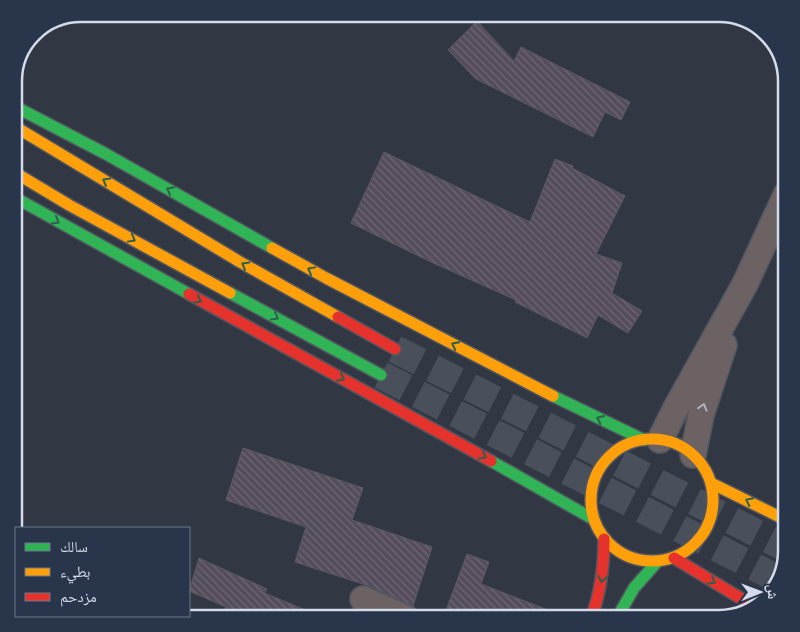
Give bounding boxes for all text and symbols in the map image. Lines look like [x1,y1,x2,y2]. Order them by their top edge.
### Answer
one-way arrow [103,178,112,188]
one-way arrow [166,186,175,196]
one-way arrow [51,215,60,225]
one-way arrow [127,233,136,243]
one-way arrow [242,261,251,271]
one-way arrow [308,266,317,276]
one-way arrow [193,294,202,304]
one-way arrow [270,310,279,320]
one-way arrow [452,341,461,351]
one-way arrow [335,372,344,382]
one-way arrow [697,403,708,411]
one-way arrow [596,415,605,425]
one-way arrow [478,450,487,460]
one-way arrow [745,497,754,507]
legend [15,527,190,617]
text: سالك [60,536,88,557]
text: بطيء [60,561,90,584]
north arrow [735,567,785,617]
one-way arrow [598,575,608,584]
one-way arrow [706,575,715,585]
text: ش [763,584,783,600]
text: مزدحم [60,586,97,607]

